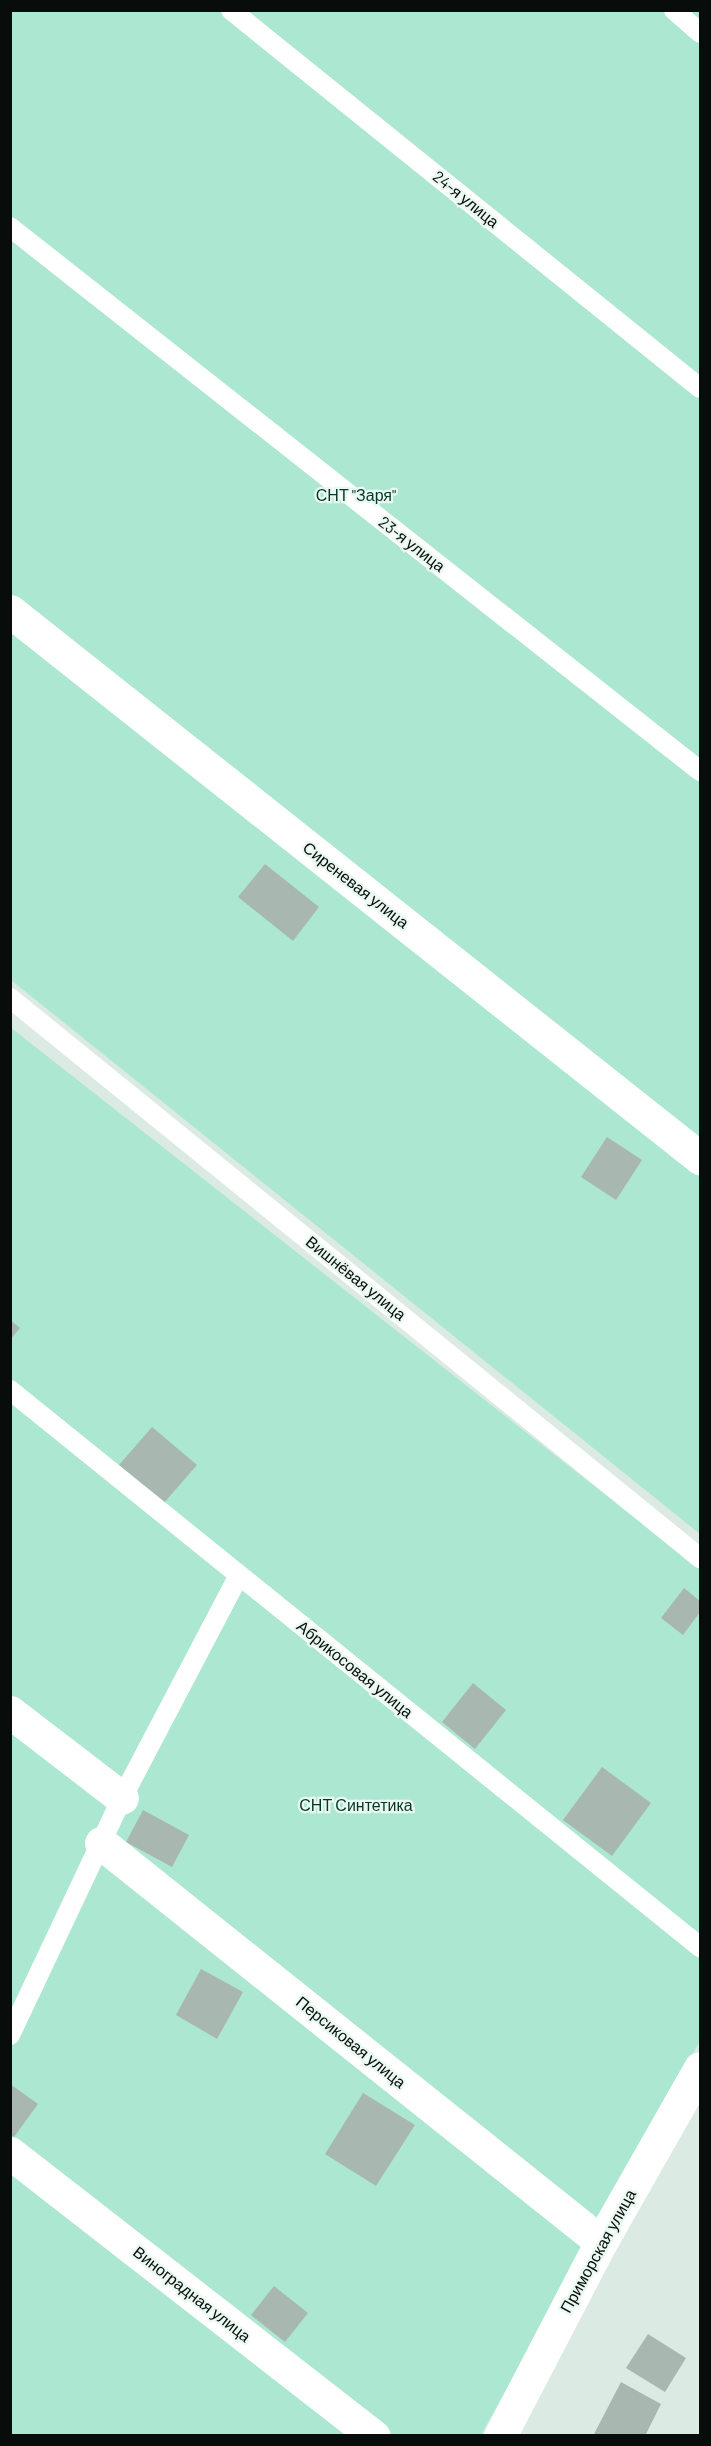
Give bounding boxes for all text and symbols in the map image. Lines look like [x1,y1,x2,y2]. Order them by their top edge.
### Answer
street label: 24-я улица [429,167,503,231]
park label: СНТ "Заря" [316,485,396,505]
street label: 23-я улица [375,512,449,576]
street label: Сиреневая улица [299,838,413,932]
street label: Вишнёвая улица [302,1232,410,1324]
street label: Абрикосовая улица [293,1616,417,1722]
park label: СНТ Синтетика [299,1795,413,1815]
street label: Персиковая улица [292,1992,410,2092]
street label: Приморская улица [556,2186,640,2316]
street label: Виноградная улица [129,2242,255,2346]

